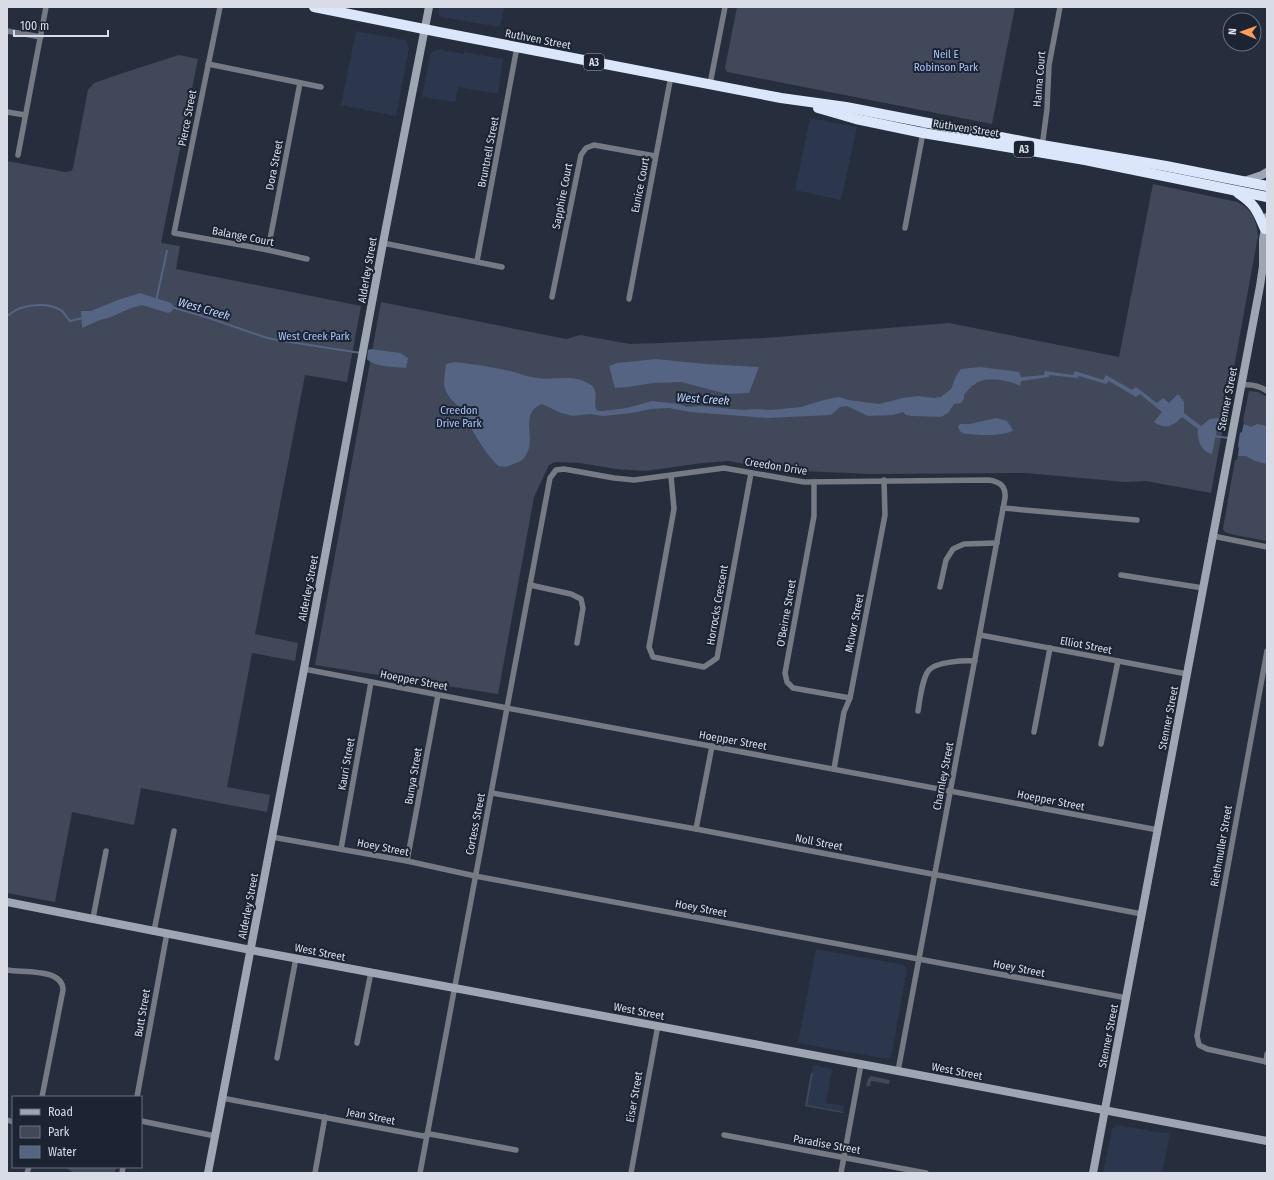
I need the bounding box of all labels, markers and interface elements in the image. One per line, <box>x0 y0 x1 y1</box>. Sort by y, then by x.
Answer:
scale bar <box>14 12 108 38</box>
north arrow <box>1222 12 1262 52</box>
text: 100 m <box>20 19 49 33</box>
street label: Ruthven Street <box>504 27 572 52</box>
text: N <box>1226 28 1239 35</box>
park label: Neil E Robinson Park <box>914 48 979 74</box>
street label: Hanna Court <box>1031 50 1048 107</box>
road number: A3 <box>584 54 604 70</box>
street label: Pierce Street <box>176 88 199 147</box>
street label: Bruntnell Street <box>475 115 502 189</box>
street label: Ruthven Street <box>932 117 1000 140</box>
street label: Dora Street <box>263 139 286 191</box>
road number: A3 <box>1014 141 1034 157</box>
street label: Eunice Court <box>629 156 652 214</box>
street label: Sapphire Court <box>550 162 575 230</box>
street label: Balange Court <box>211 224 275 249</box>
street label: Alderley Street <box>355 236 380 304</box>
water label: West Creek <box>176 295 232 323</box>
park label: West Creek Park <box>278 330 351 343</box>
street label: Stenner Street <box>1215 366 1240 432</box>
water label: West Creek <box>676 390 730 408</box>
park label: Creedon Drive Park <box>436 404 483 430</box>
street label: Creedon Drive <box>744 455 808 478</box>
street label: Alderley Street <box>296 554 321 622</box>
street label: Horrocks Crescent <box>704 564 731 646</box>
street label: O'Beirne Street <box>774 578 799 648</box>
street label: McIvor Street <box>842 592 867 654</box>
street label: Elliot Street <box>1059 634 1113 657</box>
street label: Hoepper Street <box>379 668 449 693</box>
street label: Stenner Street <box>1156 685 1181 751</box>
street label: Hoepper Street <box>698 728 768 753</box>
street label: Kauri Street <box>335 736 358 791</box>
street label: Charnley Street <box>931 741 957 811</box>
street label: Bunya Street <box>402 746 425 805</box>
street label: Hoepper Street <box>1016 788 1086 813</box>
street label: Cortess Street <box>463 792 488 856</box>
street label: Riethmuller Street <box>1208 804 1235 888</box>
street label: Noll Street <box>794 832 844 854</box>
street label: Hoey Street <box>356 836 410 859</box>
street label: Alderley Street <box>236 872 261 940</box>
street label: Hoey Street <box>674 897 728 920</box>
street label: West Street <box>293 941 347 964</box>
street label: Hoey Street <box>992 957 1046 980</box>
street label: Butt Street <box>132 988 153 1038</box>
street label: West Street <box>612 1000 666 1023</box>
street label: Stenner Street <box>1096 1003 1121 1069</box>
street label: West Street <box>930 1060 984 1083</box>
street label: Eiser Street <box>624 1070 645 1124</box>
legend <box>12 1096 142 1168</box>
text: Road <box>48 1105 73 1119</box>
street label: Jean Street <box>346 1105 397 1128</box>
text: Park <box>48 1125 70 1139</box>
street label: Paradise Street <box>792 1132 862 1157</box>
text: Water <box>48 1145 77 1159</box>

